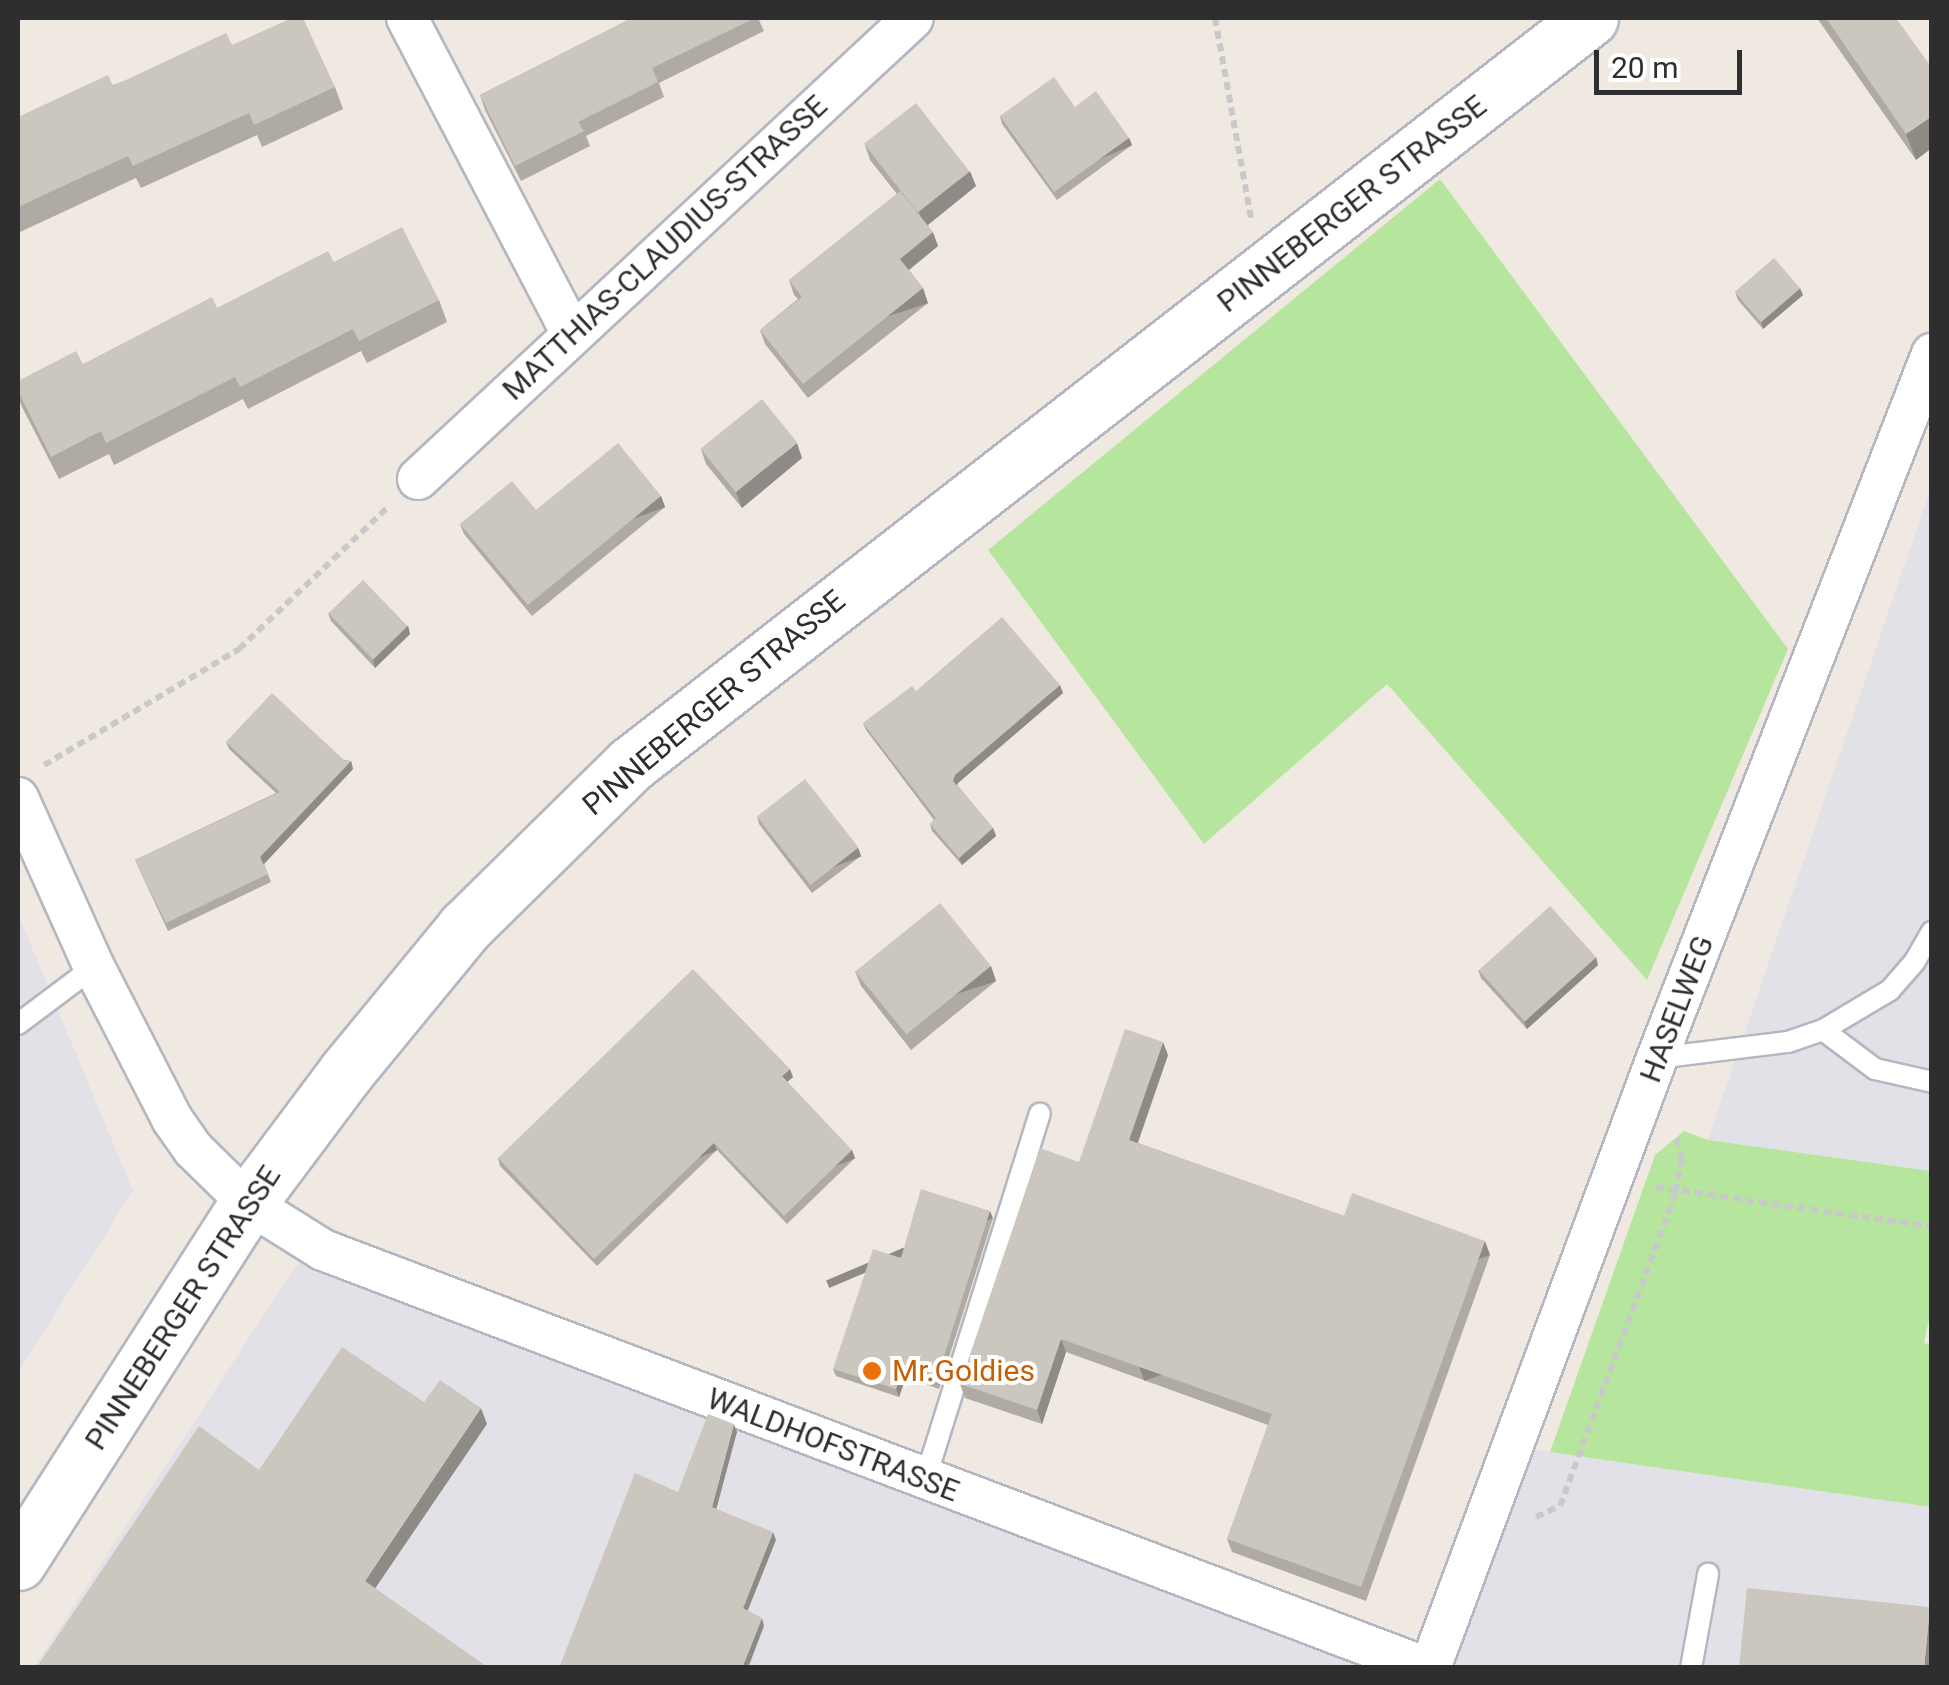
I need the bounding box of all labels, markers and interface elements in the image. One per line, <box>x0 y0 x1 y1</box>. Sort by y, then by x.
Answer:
scale bar <box>1599 30 1746 92</box>
text: 20 m <box>1611 50 1678 85</box>
street label: MATTHIAS-CLAUDIUS-STRASSE <box>495 88 835 408</box>
street label: PINNEBERGER STRASSE <box>1210 88 1494 320</box>
street label: PINNEBERGER STRASSE <box>576 583 852 823</box>
street label: HASELWEG <box>1633 931 1721 1087</box>
street label: PINNEBERGER STRASSE <box>78 1159 288 1457</box>
place label: Mr.Goldies <box>892 1353 1035 1389</box>
marker: Mr.Goldies <box>861 1360 883 1382</box>
street label: WALDHOFSTRASSE <box>702 1380 964 1510</box>

